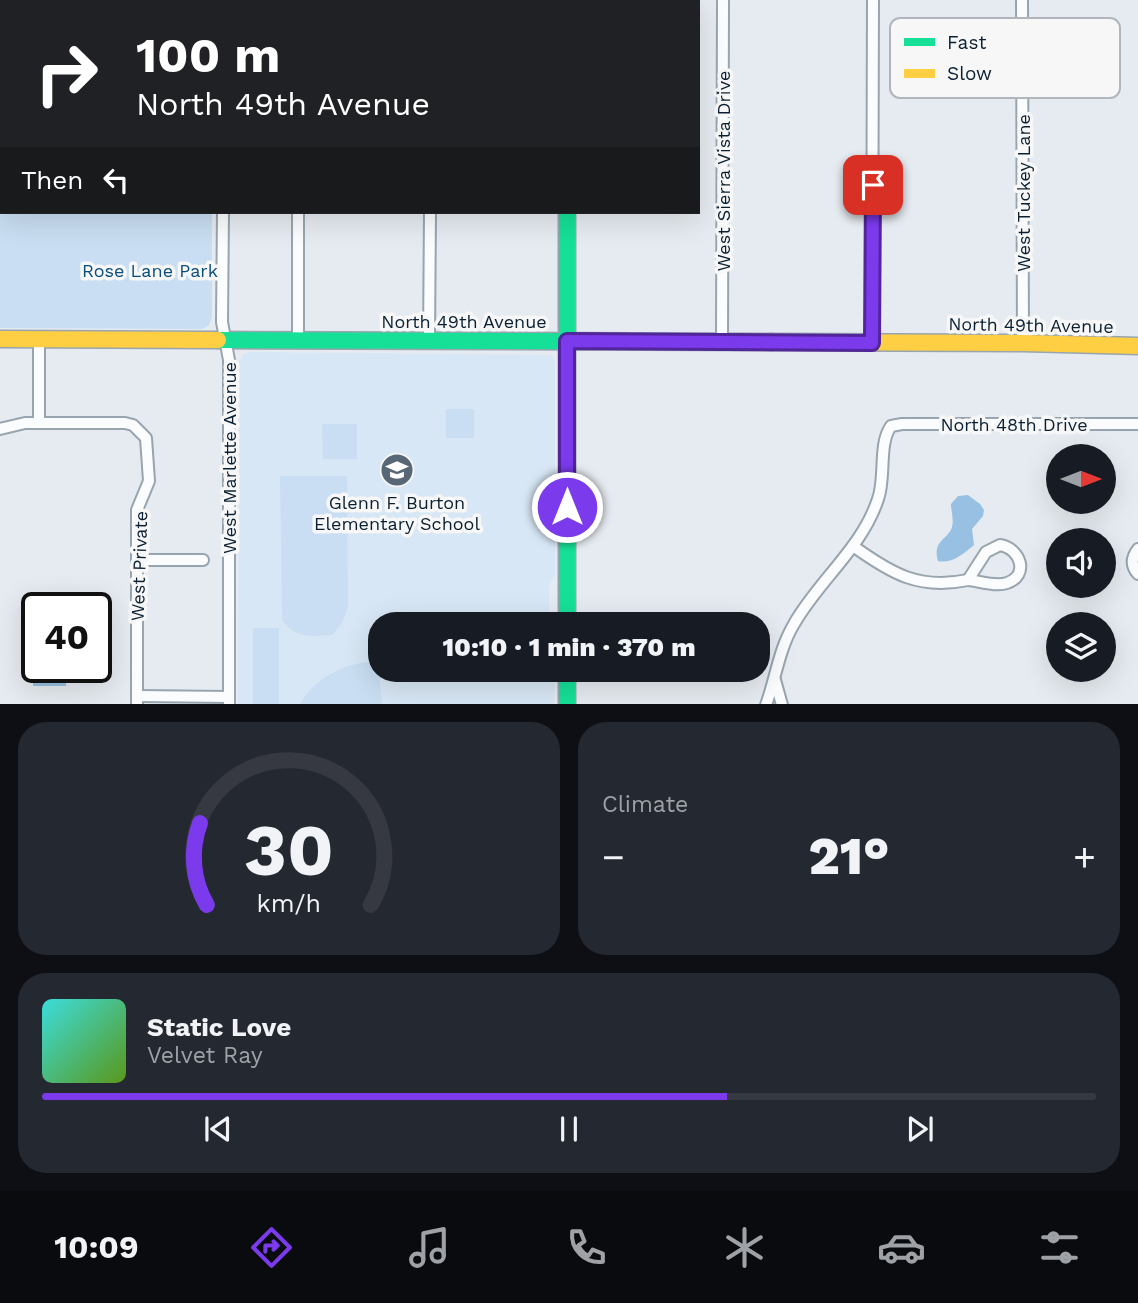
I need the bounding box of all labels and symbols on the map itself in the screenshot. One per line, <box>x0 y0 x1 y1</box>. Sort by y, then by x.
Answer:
legend <box>890 18 1120 98</box>
text: Fast <box>947 31 986 54</box>
text: Slow <box>947 62 992 85</box>
street label: West Sierra Vista Drive <box>713 71 734 271</box>
street label: West Tuckey Lane <box>1013 114 1034 272</box>
pin <box>843 155 903 215</box>
park label: Rose Lane Park <box>82 260 218 281</box>
street label: North 49th Avenue <box>381 311 547 332</box>
street label: North 49th Avenue <box>948 313 1114 337</box>
street label: West Marlette Avenue <box>219 362 240 554</box>
street label: North 48th Drive <box>940 414 1088 435</box>
north arrow <box>1046 444 1116 514</box>
school or university icon: Glenn F. Burton Elementary School <box>378 451 416 489</box>
position arrow <box>530 470 604 544</box>
place label: Glenn F. Burton Elementary School <box>314 492 480 534</box>
street label: West Private <box>127 511 151 621</box>
speed limit sign: 40 <box>21 592 112 683</box>

